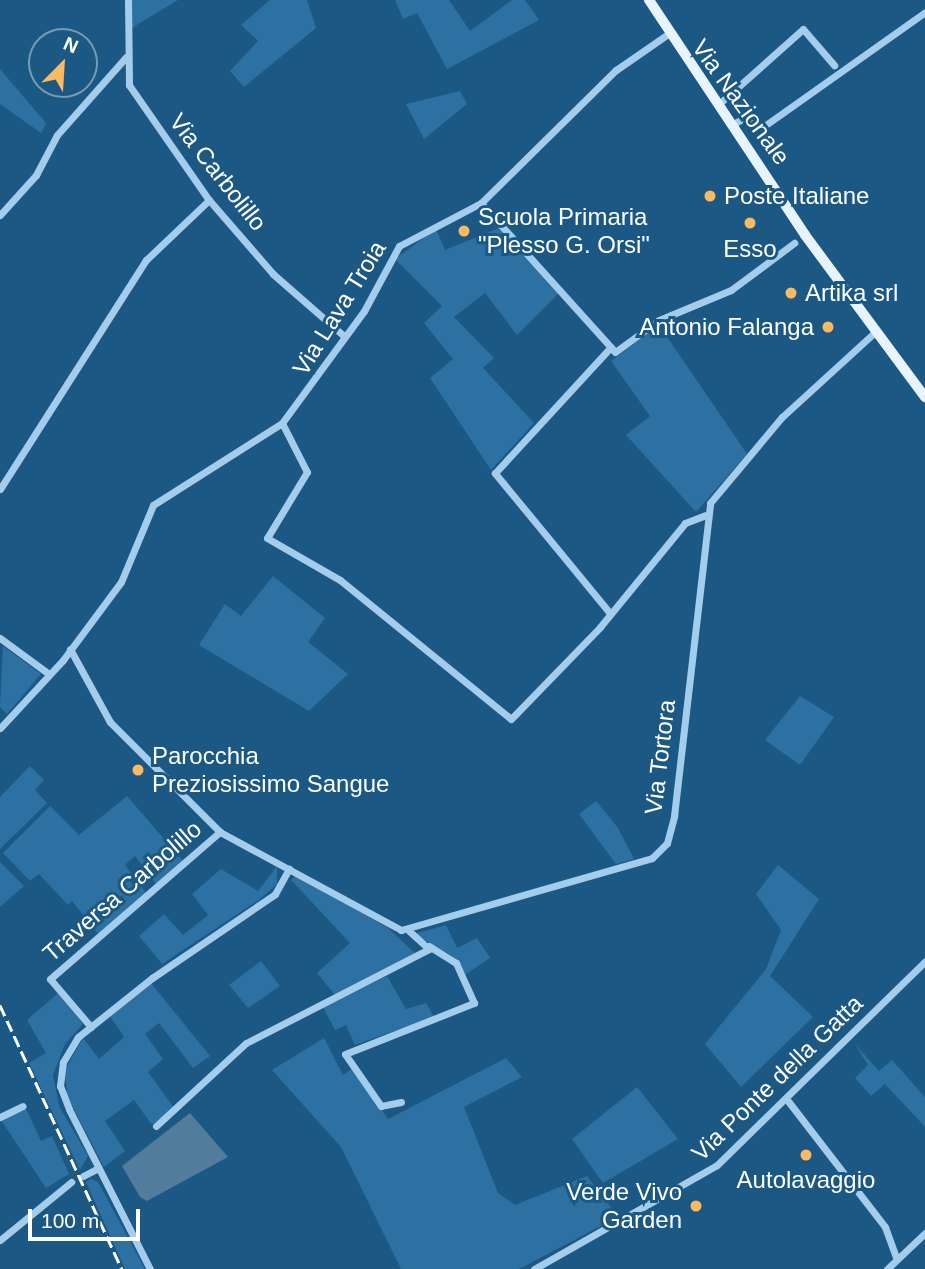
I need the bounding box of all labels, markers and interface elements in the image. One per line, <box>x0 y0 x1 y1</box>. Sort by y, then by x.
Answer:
north arrow <box>28 28 98 98</box>
text: N <box>60 33 81 58</box>
street label: Via Nazionale <box>686 34 796 170</box>
street label: Via Carbolillo <box>163 108 273 236</box>
place label: Poste Italiane <box>724 182 869 210</box>
marker: Poste Italiane <box>702 188 718 204</box>
place label: Scuola Primaria "Plesso G. Orsi" <box>478 203 650 259</box>
marker: Esso <box>742 215 758 231</box>
marker: Scuola Primaria "Plesso G. Orsi" <box>456 223 472 239</box>
street label: Via Lava Troia <box>286 235 392 381</box>
place label: Esso <box>723 235 777 263</box>
place label: Artika srl <box>805 279 898 307</box>
marker: Artika srl <box>783 285 799 301</box>
place label: Antonio Falanga <box>639 313 814 341</box>
marker: Antonio Falanga <box>820 319 836 335</box>
street label: Via Tortora <box>639 698 681 816</box>
place label: Parocchia Preziosissimo Sangue <box>152 742 389 798</box>
marker: Parocchia Preziosissimo Sangue <box>130 762 146 778</box>
street label: Traversa Carbolillo <box>37 814 207 968</box>
street label: Via Ponte della Gatta <box>686 989 868 1167</box>
marker: Autolavaggio <box>798 1147 814 1163</box>
place label: Autolavaggio <box>737 1166 875 1194</box>
place label: Verde Vivo Garden <box>566 1178 682 1234</box>
scale bar <box>32 1196 144 1240</box>
marker: Verde Vivo Garden <box>688 1198 704 1214</box>
text: 100 m <box>41 1209 99 1232</box>

